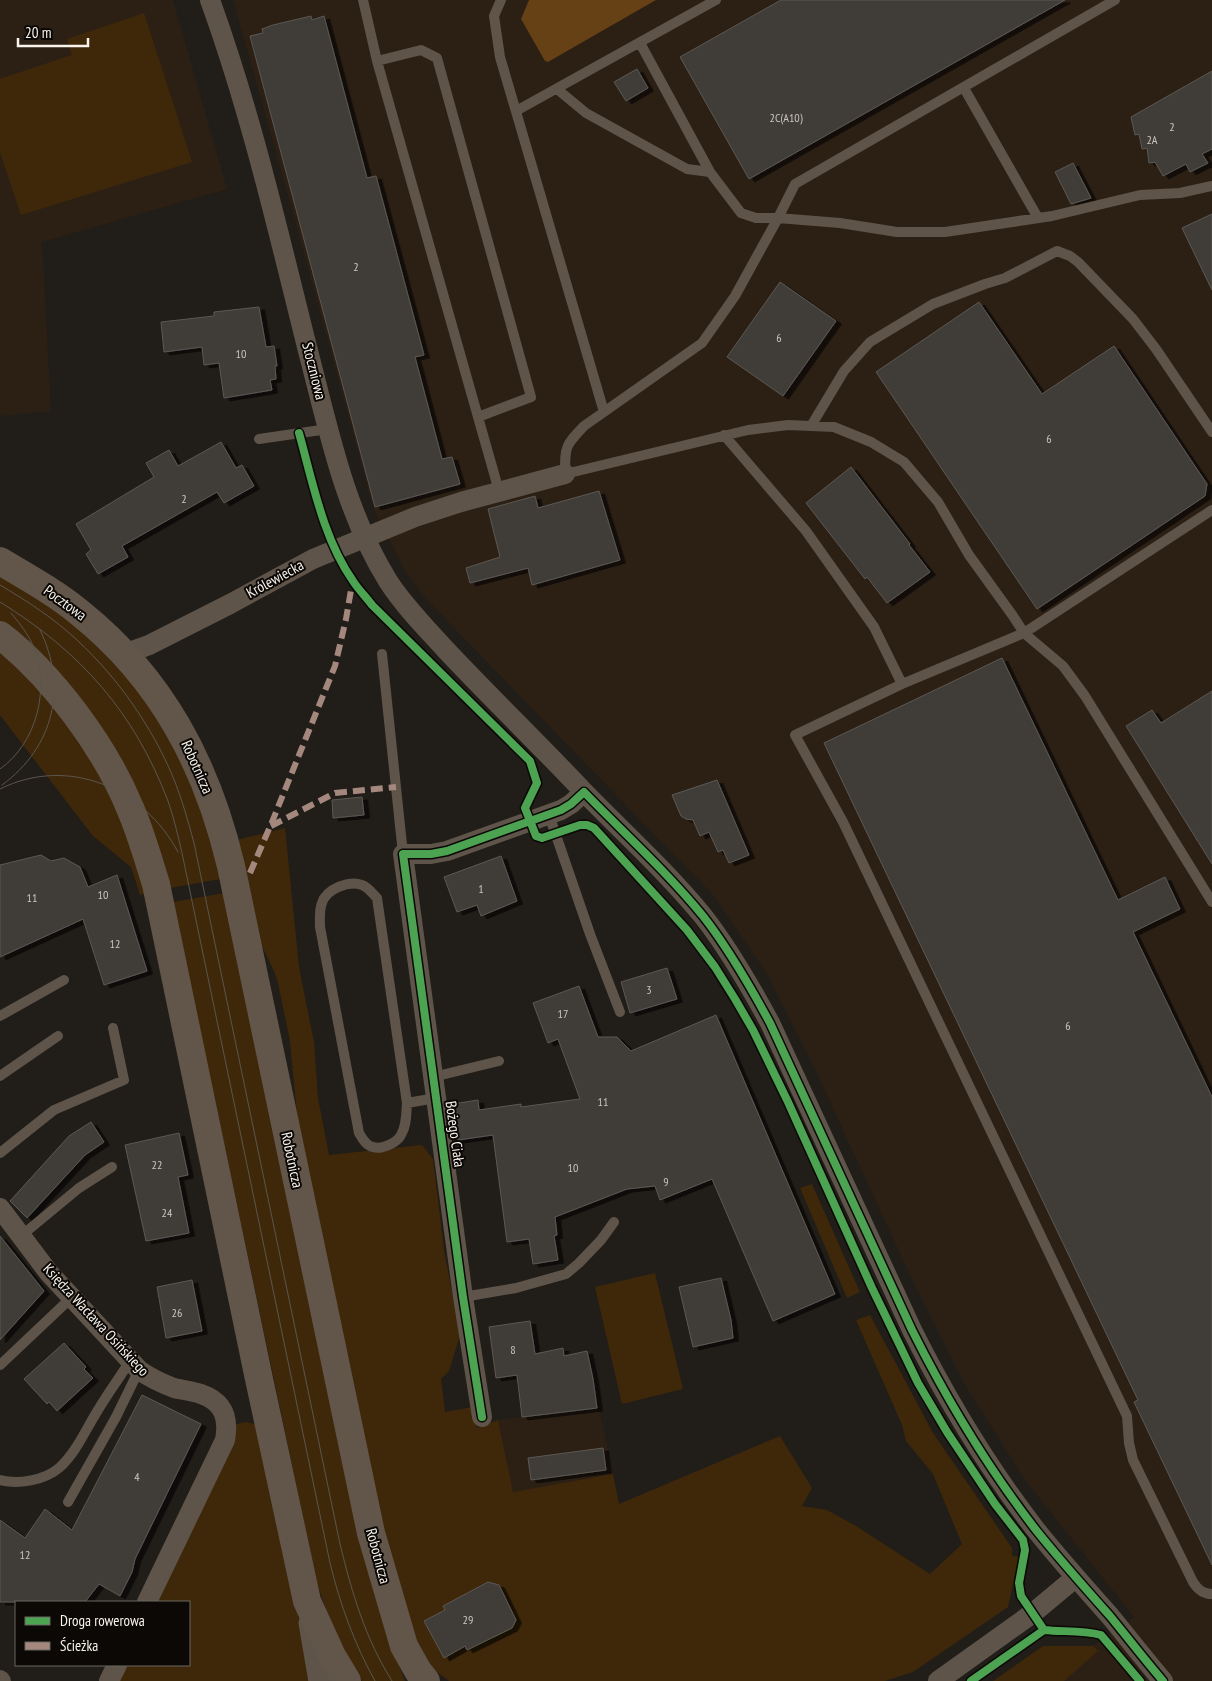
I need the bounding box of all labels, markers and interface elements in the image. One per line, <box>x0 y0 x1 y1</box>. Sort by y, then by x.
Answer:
scale bar <box>18 15 88 47</box>
text: 20 m <box>25 23 51 42</box>
house number: 2C(A10) <box>770 110 803 125</box>
house number: 2 <box>1169 119 1175 134</box>
house number: 2A <box>1146 132 1158 147</box>
house number: 2 <box>353 259 359 274</box>
house number: 6 <box>776 330 782 345</box>
street label: Stoczniowa <box>298 340 331 402</box>
house number: 10 <box>236 346 246 361</box>
house number: 6 <box>1046 431 1052 446</box>
house number: 2 <box>181 491 187 506</box>
street label: Królewiecka <box>243 555 307 602</box>
street label: Pocztowa <box>40 581 91 625</box>
street label: Robotnicza <box>177 737 218 797</box>
house number: 1 <box>478 881 484 896</box>
house number: 10 <box>98 887 108 902</box>
house number: 11 <box>27 890 37 905</box>
house number: 12 <box>110 936 120 951</box>
house number: 3 <box>646 982 652 997</box>
house number: 17 <box>558 1006 568 1021</box>
house number: 6 <box>1065 1018 1071 1033</box>
house number: 11 <box>598 1094 608 1109</box>
street label: Bożego Ciała <box>441 1100 470 1168</box>
street label: Robotnicza <box>277 1130 308 1190</box>
house number: 22 <box>152 1157 162 1172</box>
house number: 10 <box>568 1160 578 1175</box>
house number: 9 <box>663 1174 669 1189</box>
house number: 24 <box>162 1205 173 1220</box>
street label: Księdza Wacława Osińskiego <box>39 1259 153 1380</box>
house number: 26 <box>172 1305 182 1320</box>
house number: 8 <box>510 1342 516 1357</box>
house number: 4 <box>134 1469 140 1484</box>
street label: Robotnicza <box>362 1526 395 1586</box>
house number: 12 <box>20 1547 30 1562</box>
legend <box>15 1601 190 1666</box>
text: Droga rowerowa <box>60 1611 145 1630</box>
house number: 29 <box>463 1612 473 1627</box>
text: Ścieżka <box>60 1636 98 1655</box>

